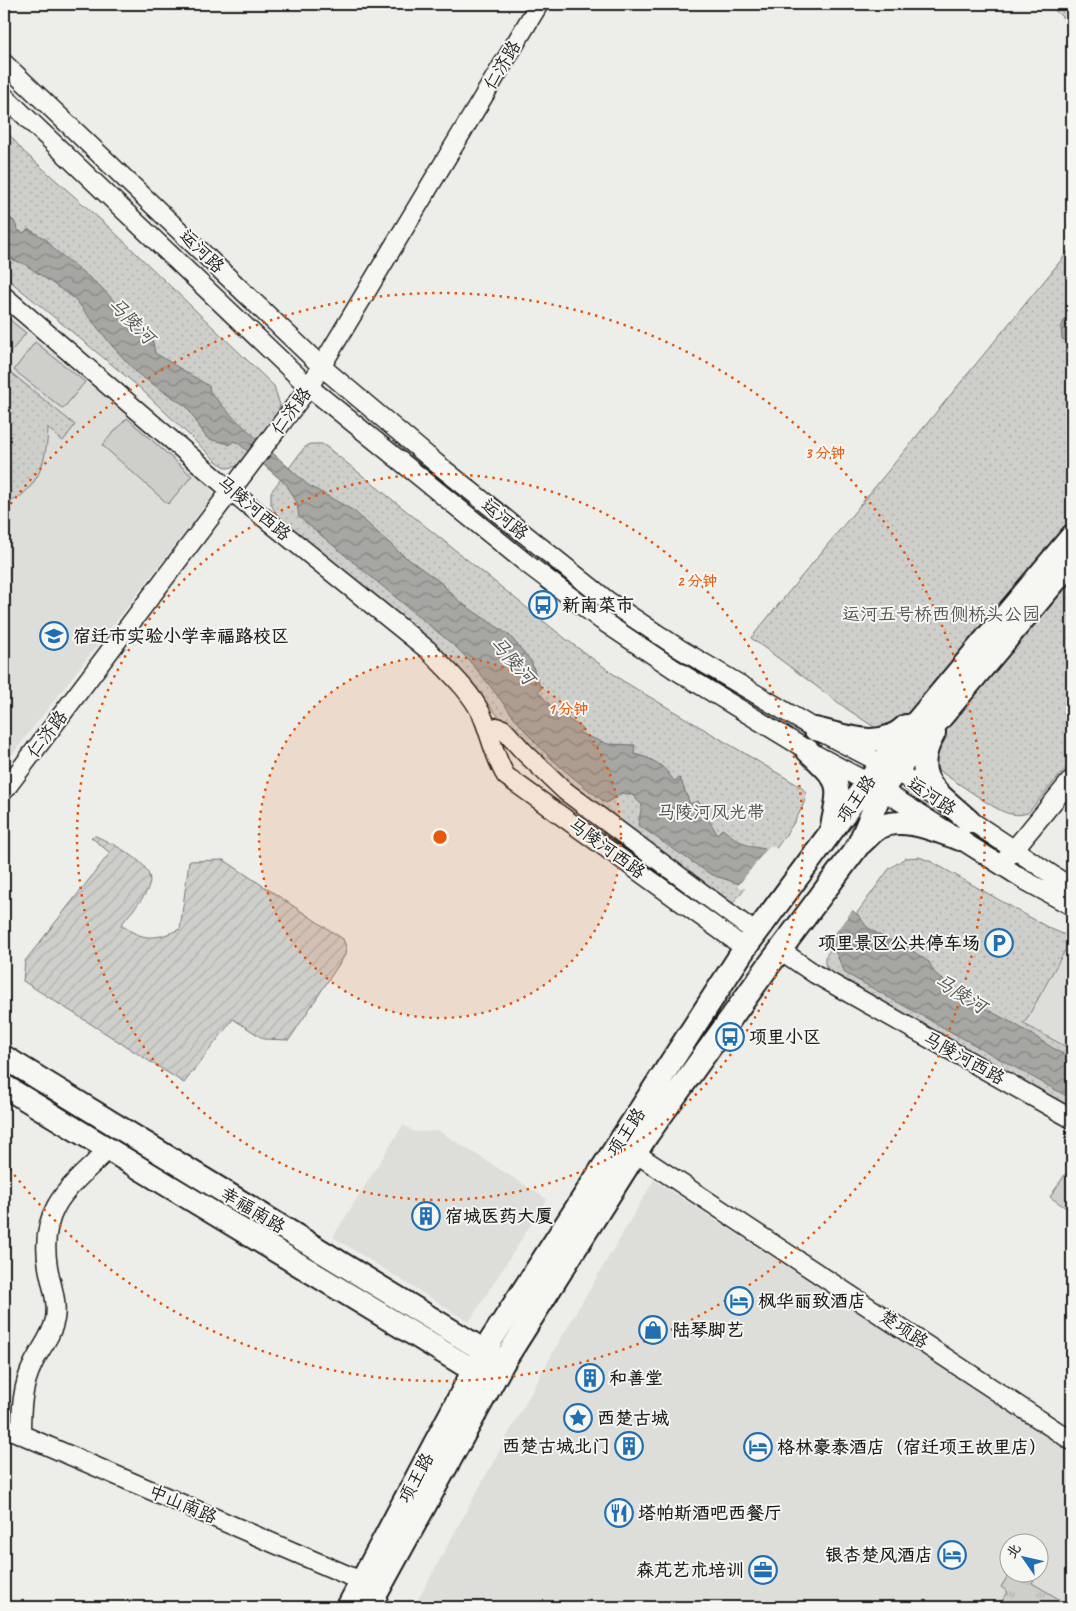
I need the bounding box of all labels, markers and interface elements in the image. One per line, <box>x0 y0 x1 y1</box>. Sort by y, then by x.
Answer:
street label: 仁济路 <box>479 36 525 94</box>
street label: 运河路 <box>175 224 229 278</box>
water label: 马陵河 <box>103 292 162 351</box>
street label: 仁济路 <box>266 383 316 439</box>
text: 3 分钟 <box>805 444 845 463</box>
street label: 马陵河西路 <box>212 471 296 545</box>
street label: 运河路 <box>477 493 533 545</box>
text: 2 分钟 <box>677 572 717 591</box>
bus stop icon: 新南菜市 <box>528 590 558 620</box>
place label: 新南菜市 <box>562 594 634 616</box>
park label: 运河五号桥西侧桥头公园 <box>842 603 1040 625</box>
school or university icon: 宿迁市实验小学幸福路校区 <box>39 621 69 651</box>
place label: 宿迁市实验小学幸福路校区 <box>73 625 289 647</box>
water label: 马陵河 <box>484 631 542 692</box>
text: 1 分钟 <box>548 700 588 719</box>
street label: 仁济路 <box>22 706 72 762</box>
street label: 项王路 <box>832 771 880 827</box>
street label: 运河路 <box>903 772 961 820</box>
park label: 马陵河风光带 <box>657 801 765 823</box>
street label: 马陵河西路 <box>564 813 650 883</box>
centre of rings <box>431 828 449 846</box>
parking icon: 项里景区公共停车场 <box>984 928 1014 958</box>
place label: 项里景区公共停车场 <box>818 932 980 954</box>
water label: 马陵河 <box>930 969 994 1021</box>
bus stop icon: 项里小区 <box>715 1022 745 1052</box>
place label: 项里小区 <box>749 1026 821 1048</box>
street label: 马陵河西路 <box>919 1027 1009 1089</box>
street label: 项王路 <box>602 1103 650 1161</box>
street label: 幸福南路 <box>216 1182 290 1238</box>
building icon: 宿城医药大厦 <box>411 1201 441 1231</box>
place label: 宿城医药大厦 <box>445 1205 553 1227</box>
hotel icon: 枫华丽致酒店 <box>724 1286 754 1316</box>
place label: 枫华丽致酒店 <box>758 1290 866 1312</box>
street label: 楚项路 <box>875 1305 933 1353</box>
shop icon: 陆琴脚艺 <box>638 1315 668 1345</box>
place label: 陆琴脚艺 <box>672 1319 744 1341</box>
building icon: 和善堂 <box>575 1363 605 1393</box>
place label: 和善堂 <box>609 1367 663 1389</box>
place icon: 西楚古城 <box>563 1403 593 1433</box>
place label: 西楚古城 <box>597 1407 669 1429</box>
building icon: 西楚古城北门 <box>614 1431 644 1461</box>
hotel icon: 格林豪泰酒店（宿迁项王故里店） <box>743 1432 773 1462</box>
place label: 西楚古城北门 <box>502 1435 610 1457</box>
place label: 格林豪泰酒店（宿迁项王故里店） <box>777 1436 1047 1458</box>
street label: 项王路 <box>394 1449 438 1507</box>
street label: 中山南路 <box>146 1480 220 1528</box>
restaurant icon: 塔帕斯酒吧西餐厅 <box>604 1498 634 1528</box>
place label: 塔帕斯酒吧西餐厅 <box>638 1502 782 1524</box>
north arrow <box>998 1534 1048 1584</box>
hotel icon: 银杏楚风酒店 <box>937 1540 967 1570</box>
text: 北 <box>1003 1540 1025 1562</box>
place label: 银杏楚风酒店 <box>825 1544 933 1566</box>
office icon: 森芃艺术培训 <box>748 1555 778 1585</box>
place label: 森芃艺术培训 <box>636 1559 744 1581</box>

